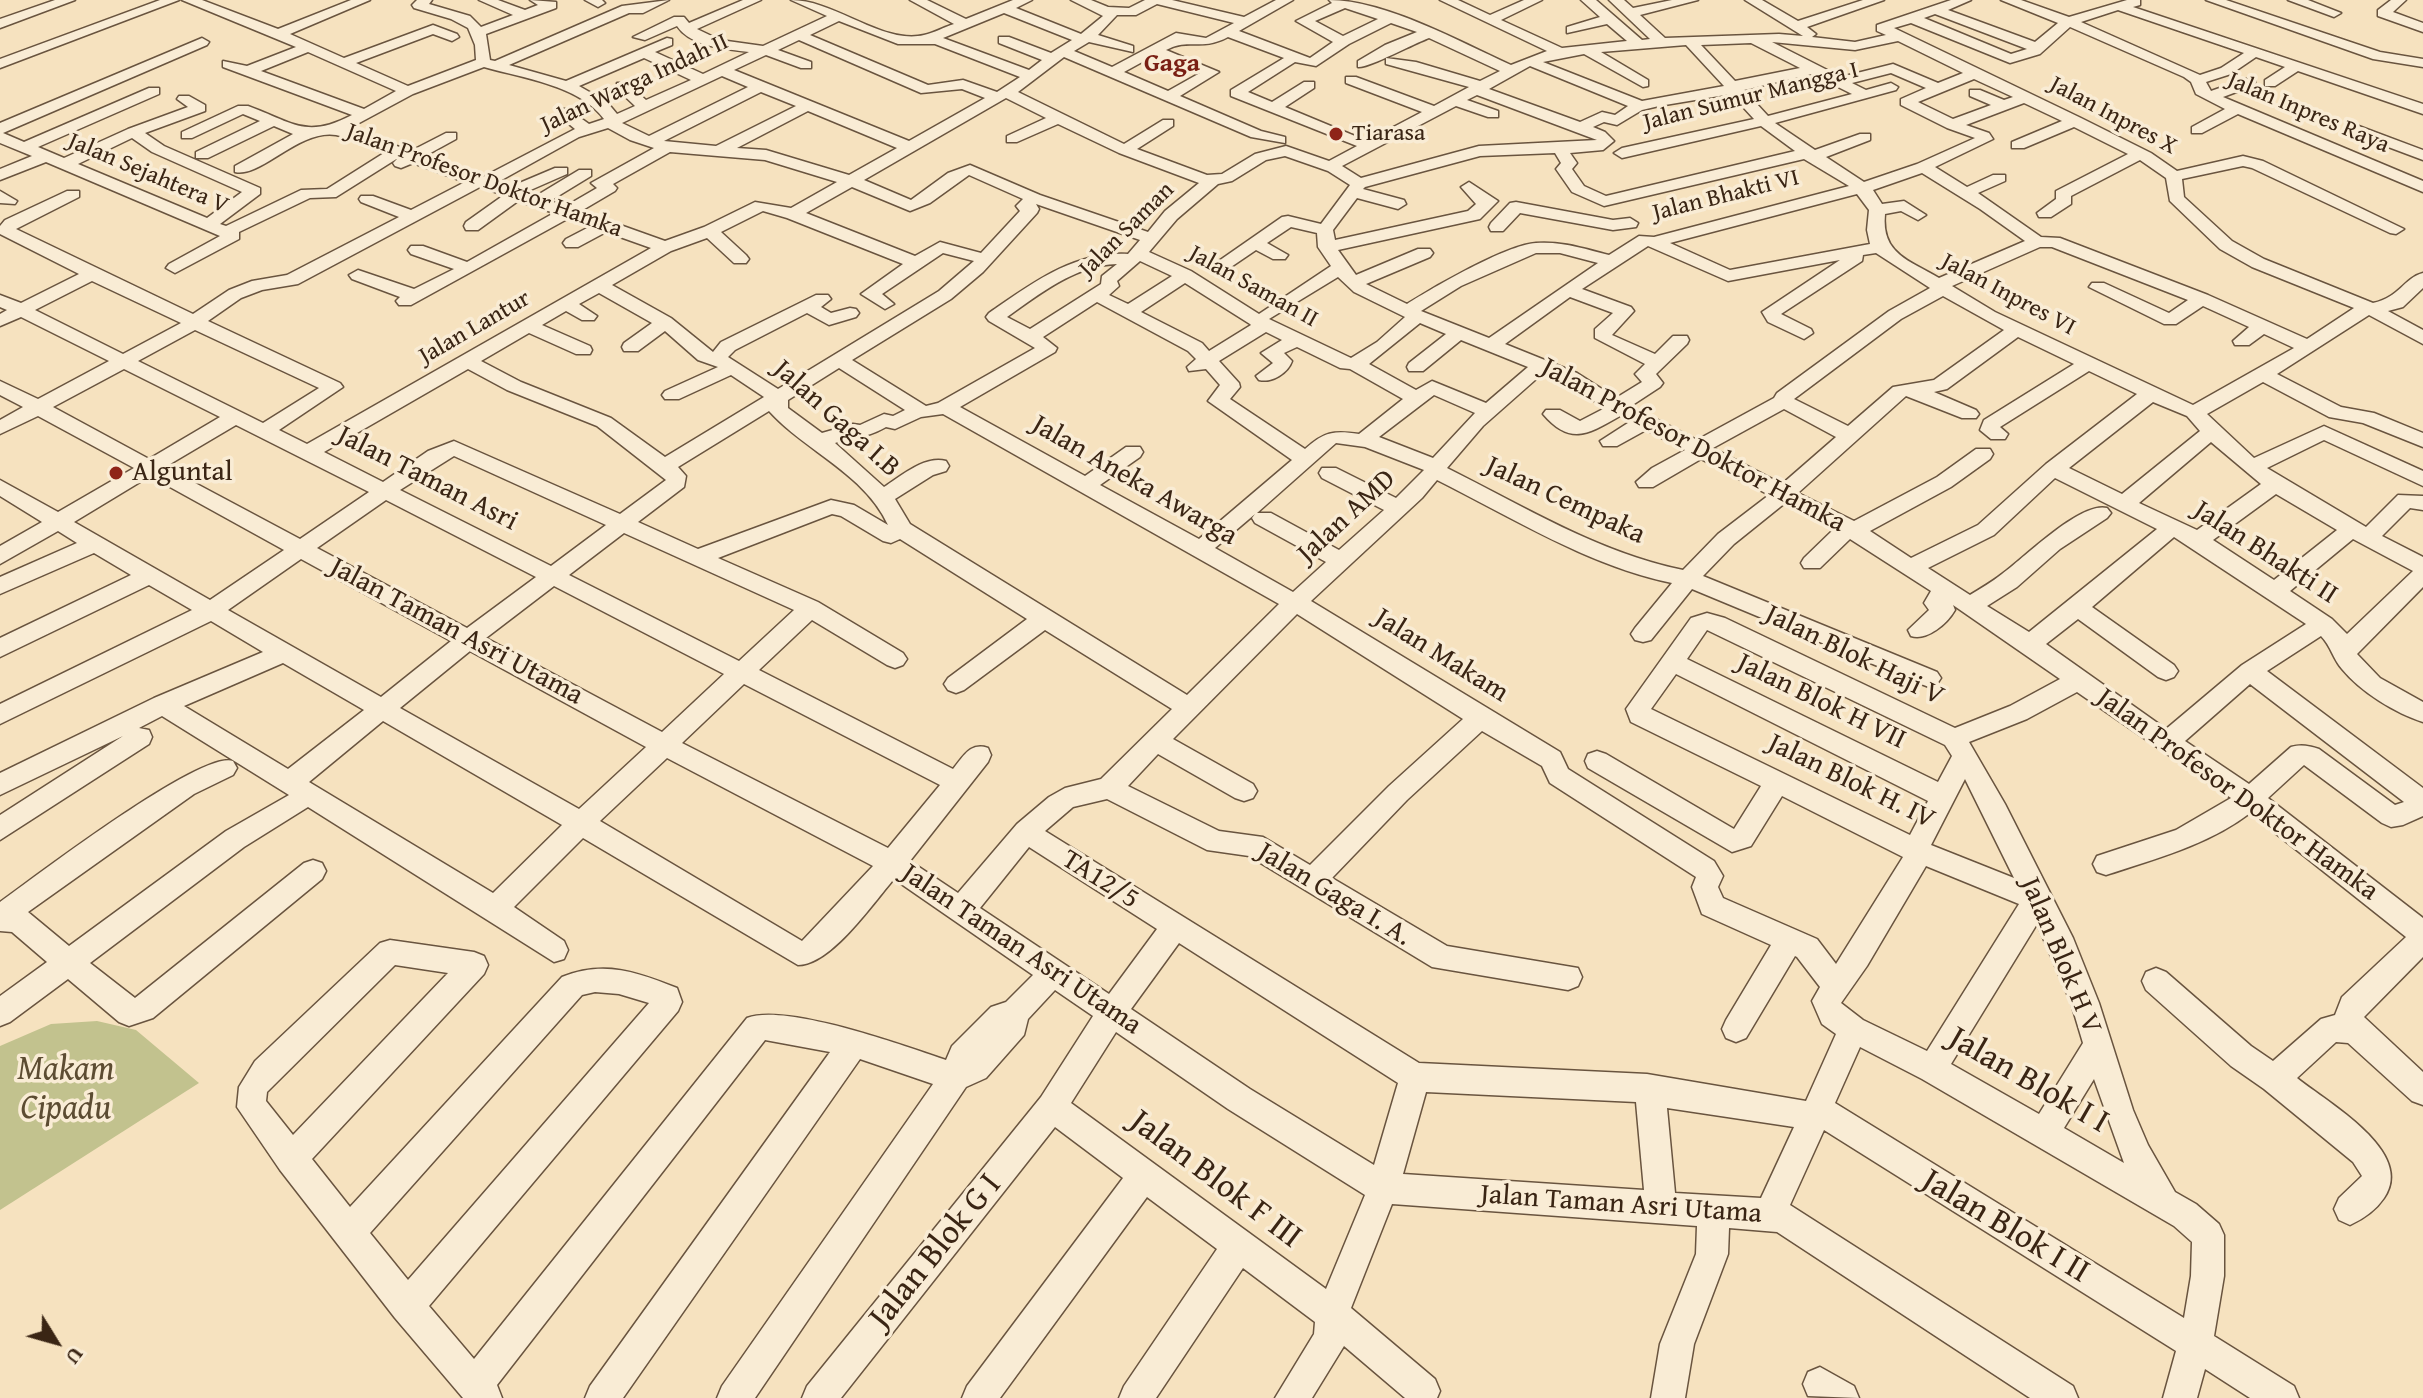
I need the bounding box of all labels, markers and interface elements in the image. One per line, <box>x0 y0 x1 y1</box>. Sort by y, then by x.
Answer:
street label: Jalan Warga Indah II <box>537 28 733 140</box>
district label: Gaga <box>1144 48 1200 80</box>
street label: Jalan Sumur Mangga I <box>1640 56 1862 138</box>
street label: Jalan Inpres Raya <box>2223 66 2393 160</box>
street label: Jalan Inpres X <box>2044 70 2182 162</box>
street label: Jalan Profesor Doktor Hamka <box>342 118 626 244</box>
place label: Tiarasa <box>1352 120 1425 148</box>
marker: Tiarasa <box>1327 125 1345 143</box>
street label: Jalan Sejahtera V <box>63 127 233 221</box>
street label: Jalan Bhakti VI <box>1650 164 1802 228</box>
street label: Jalan Saman <box>1073 176 1181 284</box>
street label: Jalan Saman II <box>1183 240 1323 334</box>
street label: Jalan Inpres VI <box>1936 247 2080 343</box>
street label: Jalan Lantur <box>414 285 536 371</box>
street label: Jalan Profesor Doktor Hamka <box>1535 351 1851 541</box>
street label: Jalan Gaga I.B <box>766 353 906 485</box>
street label: Jalan Aneka Awarga <box>1025 409 1243 553</box>
street label: Jalan Taman Asri <box>331 419 523 539</box>
street label: Jalan Cempaka <box>1480 449 1650 553</box>
place label: Alguntal <box>132 456 233 490</box>
street label: Jalan AMD <box>1291 463 1403 571</box>
marker: Alguntal <box>107 464 125 482</box>
street label: Jalan Bhakti II <box>2187 494 2343 612</box>
street label: Jalan Taman Asri Utama <box>324 551 588 713</box>
street label: Jalan Blok Haji V <box>1759 598 1949 714</box>
street label: Jalan Makam <box>1368 602 1514 710</box>
street label: Jalan Blok H VII <box>1731 647 1911 757</box>
street label: Jalan Profesor Doktor Hamka <box>2089 681 2385 909</box>
street label: Jalan Blok H. IV <box>1762 727 1940 837</box>
street label: Jalan Gaga I. A. <box>1251 836 1417 954</box>
street label: TA12/5 <box>1055 843 1145 917</box>
street label: Jalan Taman Asri Utama <box>895 857 1147 1043</box>
street label: Jalan Blok H V <box>2012 873 2108 1039</box>
street label: Jalan Blok I I <box>1941 1019 2115 1143</box>
park label: Makam Cipadu <box>17 1050 115 1130</box>
street label: Jalan Blok F III <box>1121 1102 1309 1258</box>
street label: Jalan Blok I II <box>1914 1161 2096 1293</box>
street label: Jalan Blok G I <box>861 1166 1011 1338</box>
street label: Jalan Taman Asri Utama <box>1479 1178 1763 1232</box>
north arrow <box>16 1302 96 1382</box>
text: U <box>58 1341 92 1372</box>

